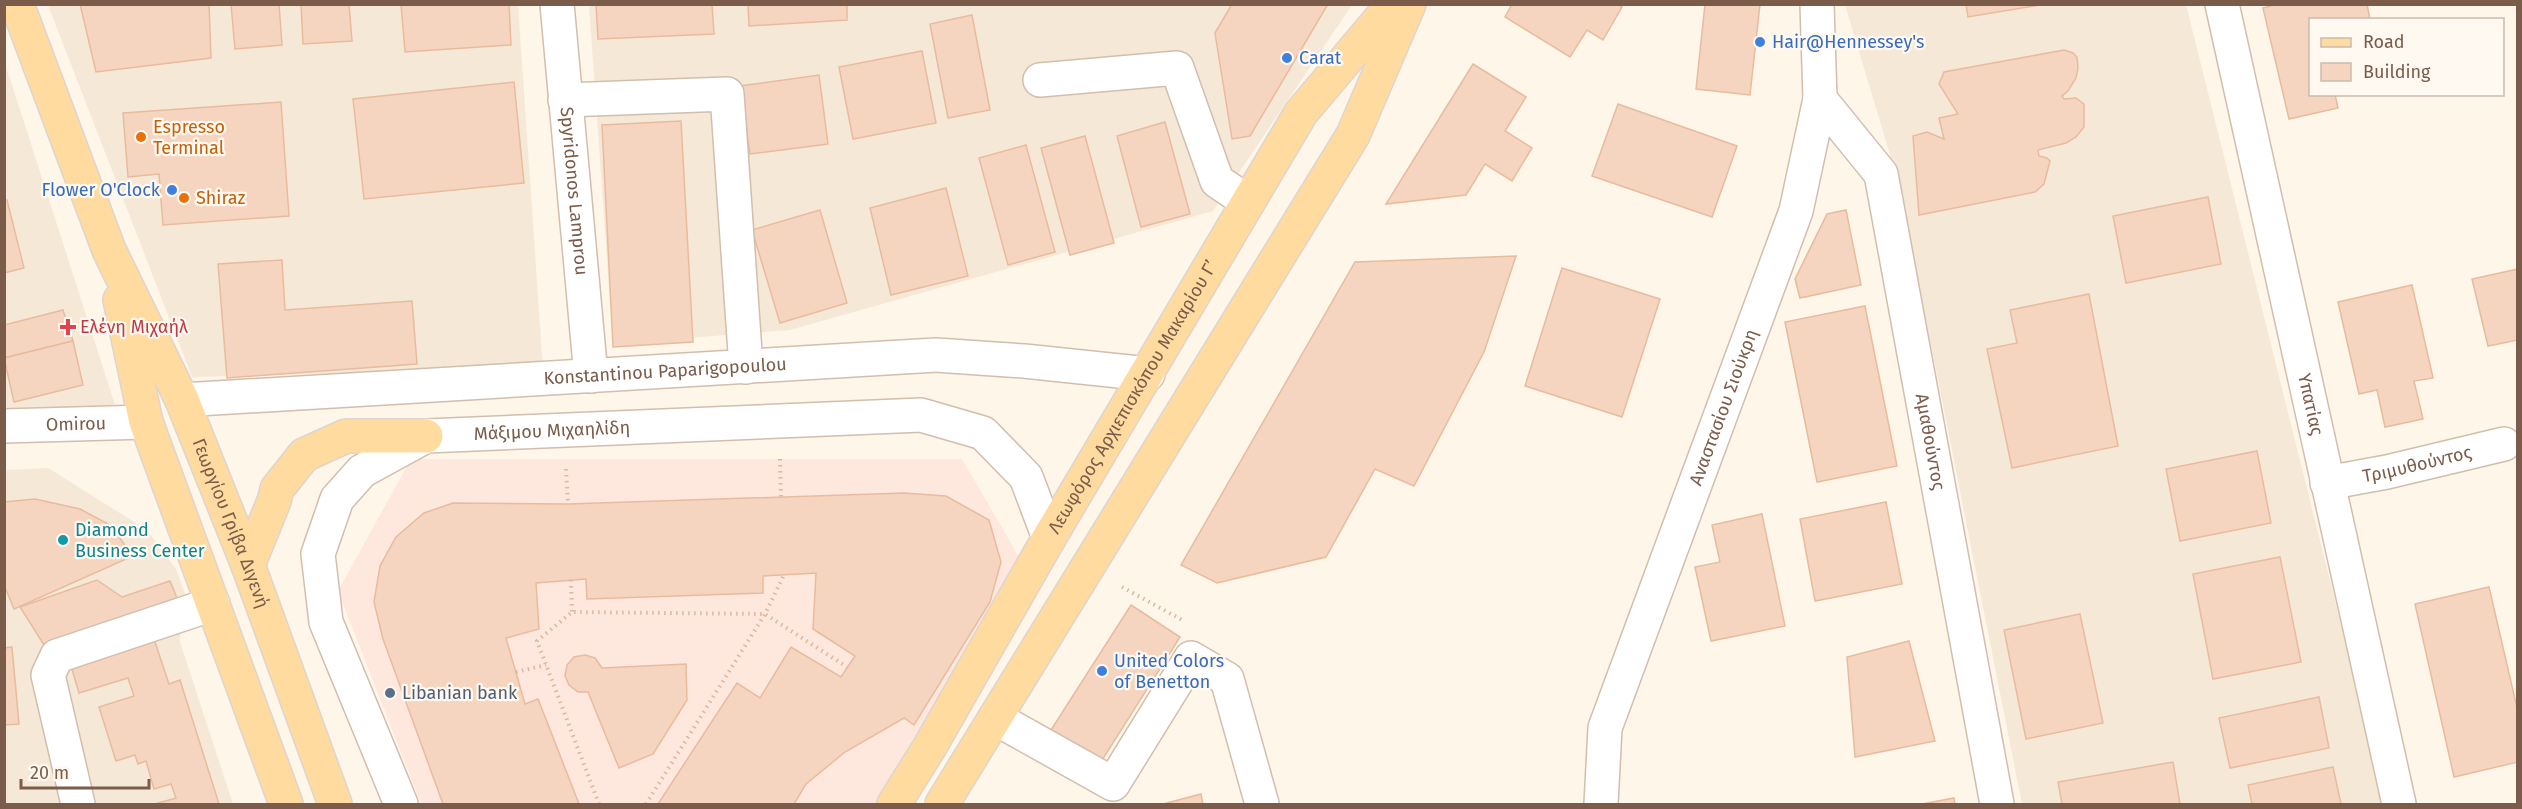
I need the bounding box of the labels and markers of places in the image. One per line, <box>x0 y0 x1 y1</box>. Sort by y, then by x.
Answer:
place label: Hair@Hennessey's <box>1772 31 1925 53</box>
marker: Hair@Hennessey's <box>1753 35 1767 49</box>
place label: Carat <box>1299 47 1342 69</box>
marker: Carat <box>1280 51 1294 65</box>
place label: Espresso Terminal <box>153 116 225 159</box>
marker: Espresso Terminal <box>134 130 148 144</box>
place label: Flower O'Clock <box>41 179 161 201</box>
marker: Flower O'Clock <box>165 183 179 197</box>
place label: Shiraz <box>196 187 246 209</box>
marker: Shiraz <box>177 191 191 205</box>
place label: Ελένη Μιχαήλ <box>80 316 189 338</box>
marker: Ελένη Μιχαήλ <box>61 320 75 334</box>
place label: Diamond Business Center <box>75 519 205 562</box>
marker: Diamond Business Center <box>56 533 70 547</box>
place label: United Colors of Benetton <box>1114 650 1224 693</box>
marker: United Colors of Benetton <box>1095 664 1109 678</box>
place label: Libanian bank <box>402 682 518 704</box>
marker: Libanian bank <box>383 686 397 700</box>

